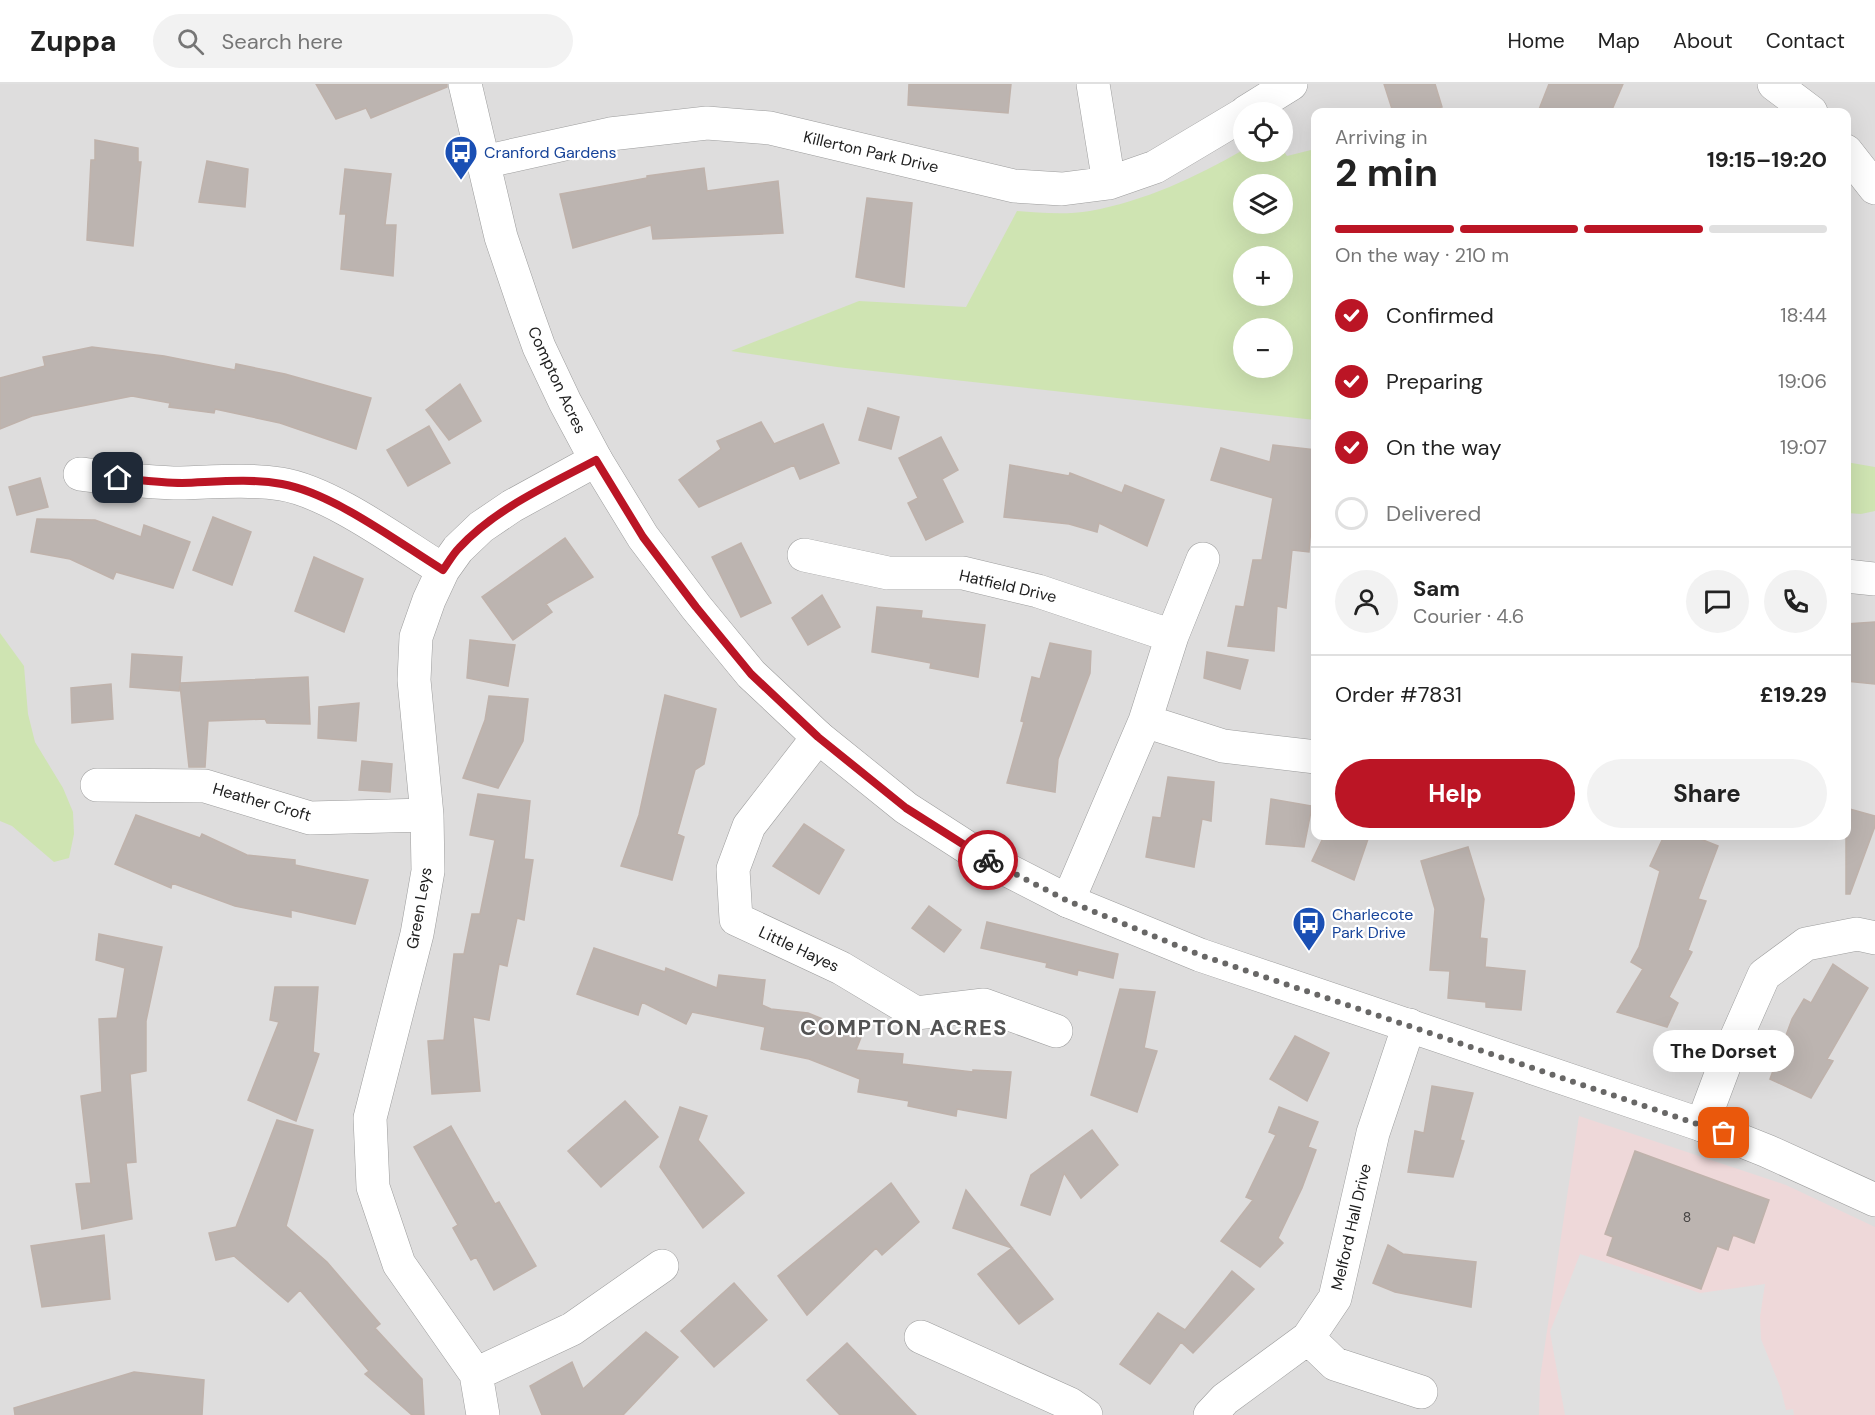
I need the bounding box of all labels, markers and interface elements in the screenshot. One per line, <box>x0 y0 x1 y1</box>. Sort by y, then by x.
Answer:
search box <box>153 14 573 68</box>
text: Zuppa <box>30 23 117 60</box>
icon: search <box>174 25 207 58</box>
text: Search here <box>222 27 343 56</box>
text: Home <box>1507 27 1565 55</box>
text: Map <box>1598 27 1640 55</box>
text: About <box>1673 27 1733 55</box>
text: Contact <box>1766 27 1845 55</box>
map controls <box>1233 102 1293 378</box>
button: locate <box>1233 102 1293 162</box>
text: Arriving in <box>1335 124 1427 150</box>
street label: Killerton Park Drive <box>801 126 941 178</box>
bus stop icon: Cranford Gardens <box>443 134 479 181</box>
place label: Cranford Gardens <box>484 142 617 163</box>
text: 19:15–19:20 <box>1707 145 1827 174</box>
text: 2 min <box>1335 147 1438 198</box>
button: layers <box>1233 174 1293 234</box>
text: On the way · 210 m <box>1335 242 1509 268</box>
button: + <box>1233 246 1293 306</box>
icon: check <box>1335 299 1368 332</box>
text: Confirmed <box>1386 301 1494 330</box>
text: 18:44 <box>1780 302 1827 328</box>
button: − <box>1233 318 1293 378</box>
street label: Compton Acres <box>523 323 591 437</box>
icon: check <box>1335 365 1368 398</box>
text: Preparing <box>1386 367 1483 396</box>
text: 19:06 <box>1778 368 1827 394</box>
icon: check <box>1335 431 1368 464</box>
text: On the way <box>1386 433 1501 462</box>
text: 19:07 <box>1780 434 1827 460</box>
pin <box>92 452 143 503</box>
icon: home <box>101 461 134 494</box>
text: Delivered <box>1386 499 1481 528</box>
street label: Hatfield Drive <box>957 565 1059 607</box>
button: person <box>1335 570 1398 633</box>
button: chat <box>1686 570 1749 633</box>
button: phone <box>1764 570 1827 633</box>
text: Sam <box>1413 574 1460 603</box>
text: Courier · 4.6 <box>1413 603 1524 629</box>
text: Order #7831 <box>1335 680 1462 709</box>
text: £19.29 <box>1760 680 1827 709</box>
button: Help <box>1335 759 1575 828</box>
button: Share <box>1587 759 1827 828</box>
street label: Heather Croft <box>210 778 314 826</box>
courier <box>958 830 1018 890</box>
icon: bike <box>972 844 1005 877</box>
street label: Green Leys <box>401 865 437 951</box>
place label: Charlecote Park Drive <box>1332 904 1413 943</box>
bus stop icon: Charlecote Park Drive <box>1291 905 1327 952</box>
street label: Little Hayes <box>755 921 843 977</box>
district label: COMPTON ACRES <box>800 1013 1008 1042</box>
callout: The Dorset <box>1654 1031 1794 1073</box>
text: The Dorset <box>1670 1038 1777 1064</box>
pin <box>1698 1107 1749 1158</box>
icon: bag <box>1707 1116 1740 1149</box>
street label: Melford Hall Drive <box>1326 1162 1376 1292</box>
house number: 8 <box>1683 1208 1691 1226</box>

